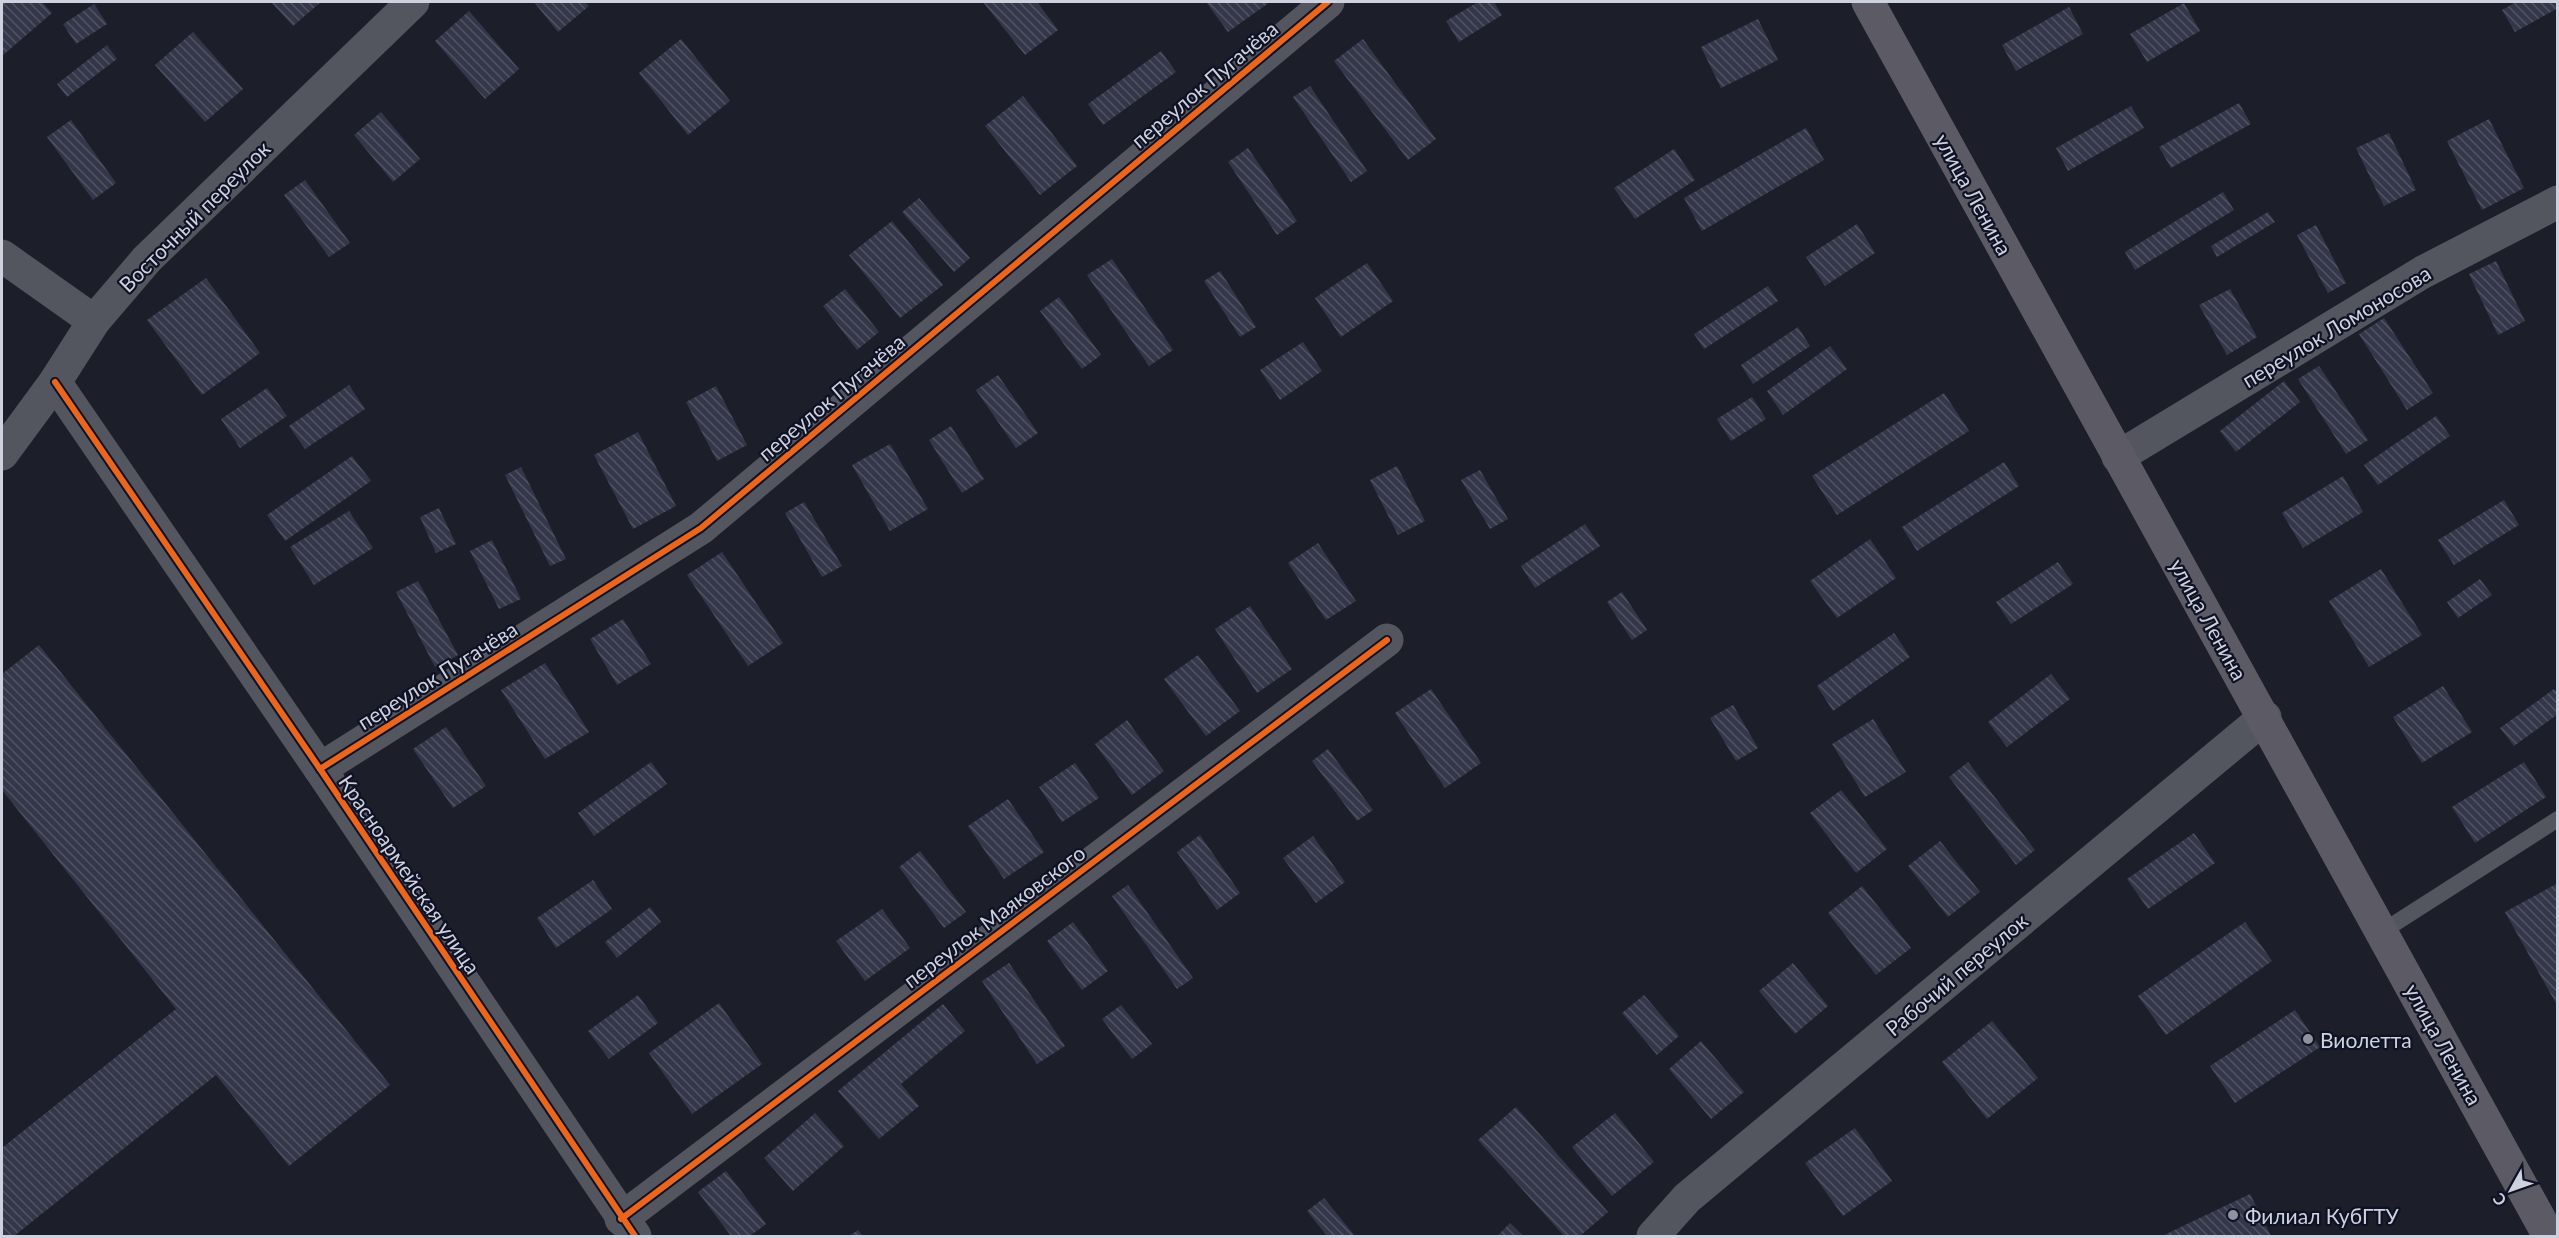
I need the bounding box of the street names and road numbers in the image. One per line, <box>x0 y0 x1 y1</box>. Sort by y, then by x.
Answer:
street label: переулок Пугачёва <box>1126 15 1282 153</box>
street label: улица Ленина <box>1930 129 2018 259</box>
street label: Восточный переулок <box>113 135 275 297</box>
street label: переулок Ломоносова <box>2237 260 2435 392</box>
street label: переулок Пугачёва <box>753 328 909 466</box>
street label: улица Ленина <box>2165 554 2253 684</box>
street label: переулок Пугачёва <box>353 616 521 734</box>
street label: Красноармейская улица <box>334 770 486 978</box>
street label: переулок Маяковского <box>898 839 1090 992</box>
street label: Рабочий переулок <box>1880 907 2032 1041</box>
street label: улица Ленина <box>2400 979 2488 1109</box>

